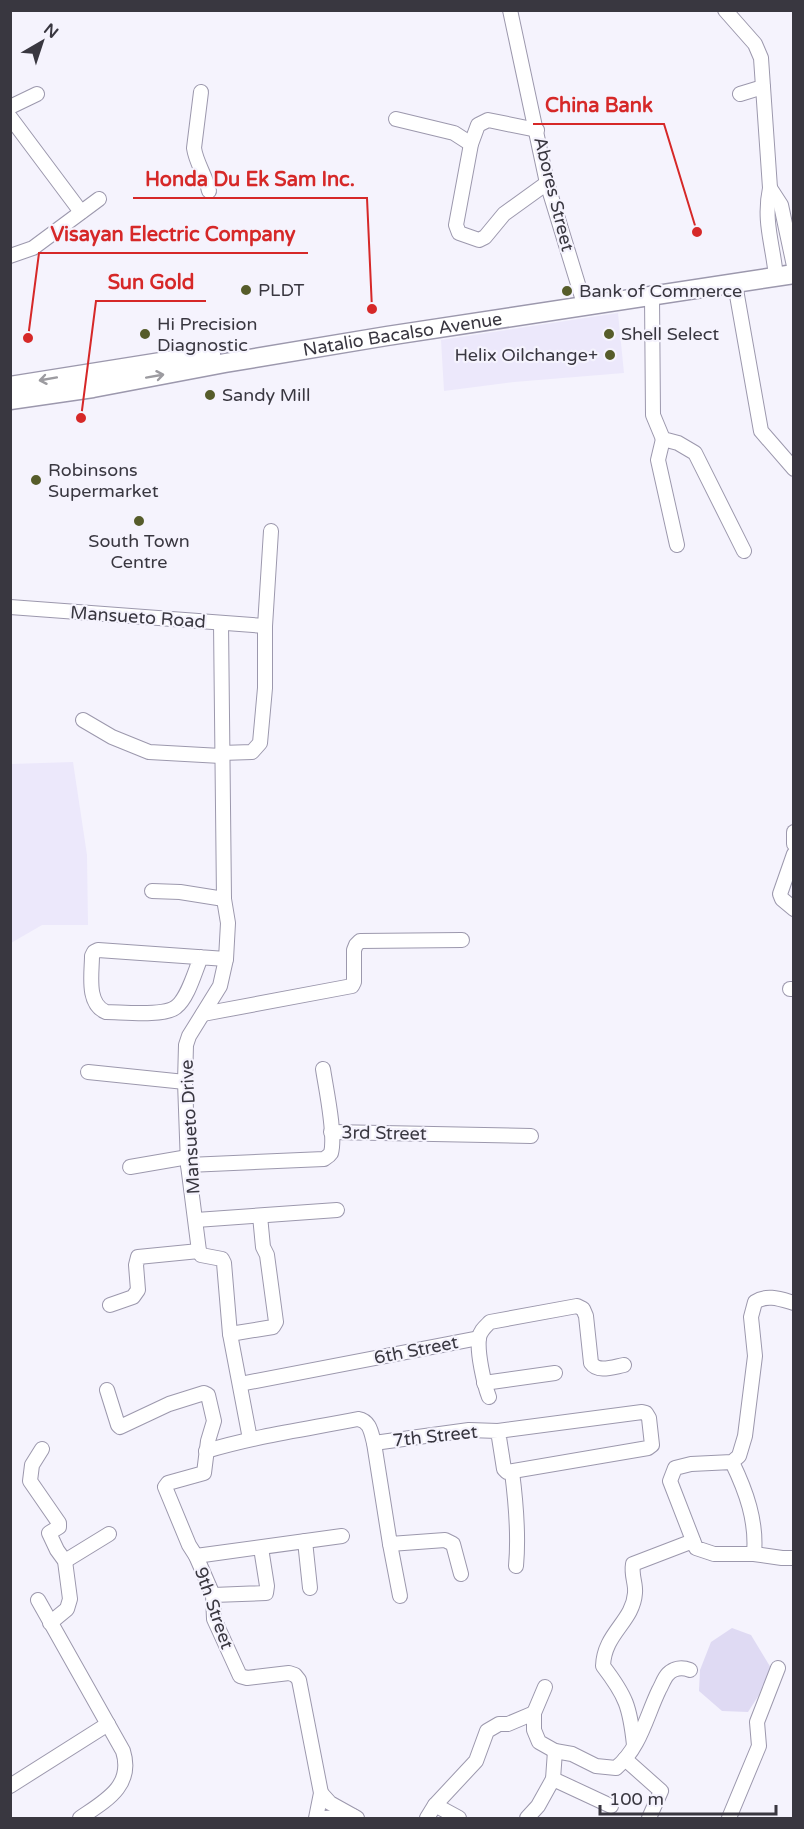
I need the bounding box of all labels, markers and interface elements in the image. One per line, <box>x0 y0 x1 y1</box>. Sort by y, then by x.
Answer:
north arrow <box>12 12 72 72</box>
text: N <box>40 19 62 43</box>
callout: China Bank <box>533 86 664 124</box>
text: China Bank <box>545 94 653 118</box>
street label: Abores Street <box>529 134 579 254</box>
callout: Honda Du Ek Sam Inc. <box>133 160 367 198</box>
text: Honda Du Ek Sam Inc. <box>145 168 355 192</box>
callout: Visayan Electric Company <box>39 215 308 253</box>
text: Visayan Electric Company <box>50 223 296 247</box>
callout: Sun Gold <box>96 263 206 301</box>
text: Sun Gold <box>108 271 194 295</box>
place label: PLDT <box>258 279 304 301</box>
place label: Bank of Commerce <box>579 280 742 302</box>
marker: PLDT <box>239 283 253 297</box>
marker: Bank of Commerce <box>560 284 574 298</box>
street label: Natalio Bacalso Avenue <box>301 308 504 361</box>
place label: Hi Precision Diagnostic <box>157 313 257 356</box>
place label: Shell Select <box>621 323 719 345</box>
marker: Hi Precision Diagnostic <box>138 327 152 341</box>
marker: Shell Select <box>602 327 616 341</box>
place label: Helix Oilchange+ <box>454 344 598 366</box>
marker: Helix Oilchange+ <box>603 348 617 362</box>
one-way arrow <box>144 370 164 381</box>
one-way arrow <box>38 374 58 385</box>
place label: Sandy Mill <box>222 384 311 406</box>
marker: Sandy Mill <box>203 388 217 402</box>
place label: Robinsons Supermarket <box>48 459 159 502</box>
marker: Robinsons Supermarket <box>29 473 43 487</box>
marker: South Town Centre <box>132 514 146 528</box>
place label: South Town Centre <box>88 530 190 573</box>
street label: Mansueto Road <box>69 601 207 633</box>
street label: Mansueto Drive <box>175 1059 205 1195</box>
street label: 3rd Street <box>341 1121 427 1145</box>
street label: 6th Street <box>372 1331 460 1369</box>
street label: 7th Street <box>391 1421 479 1451</box>
street label: 9th Street <box>190 1564 238 1652</box>
scale bar <box>600 1778 776 1816</box>
text: 100 m <box>609 1788 664 1810</box>

